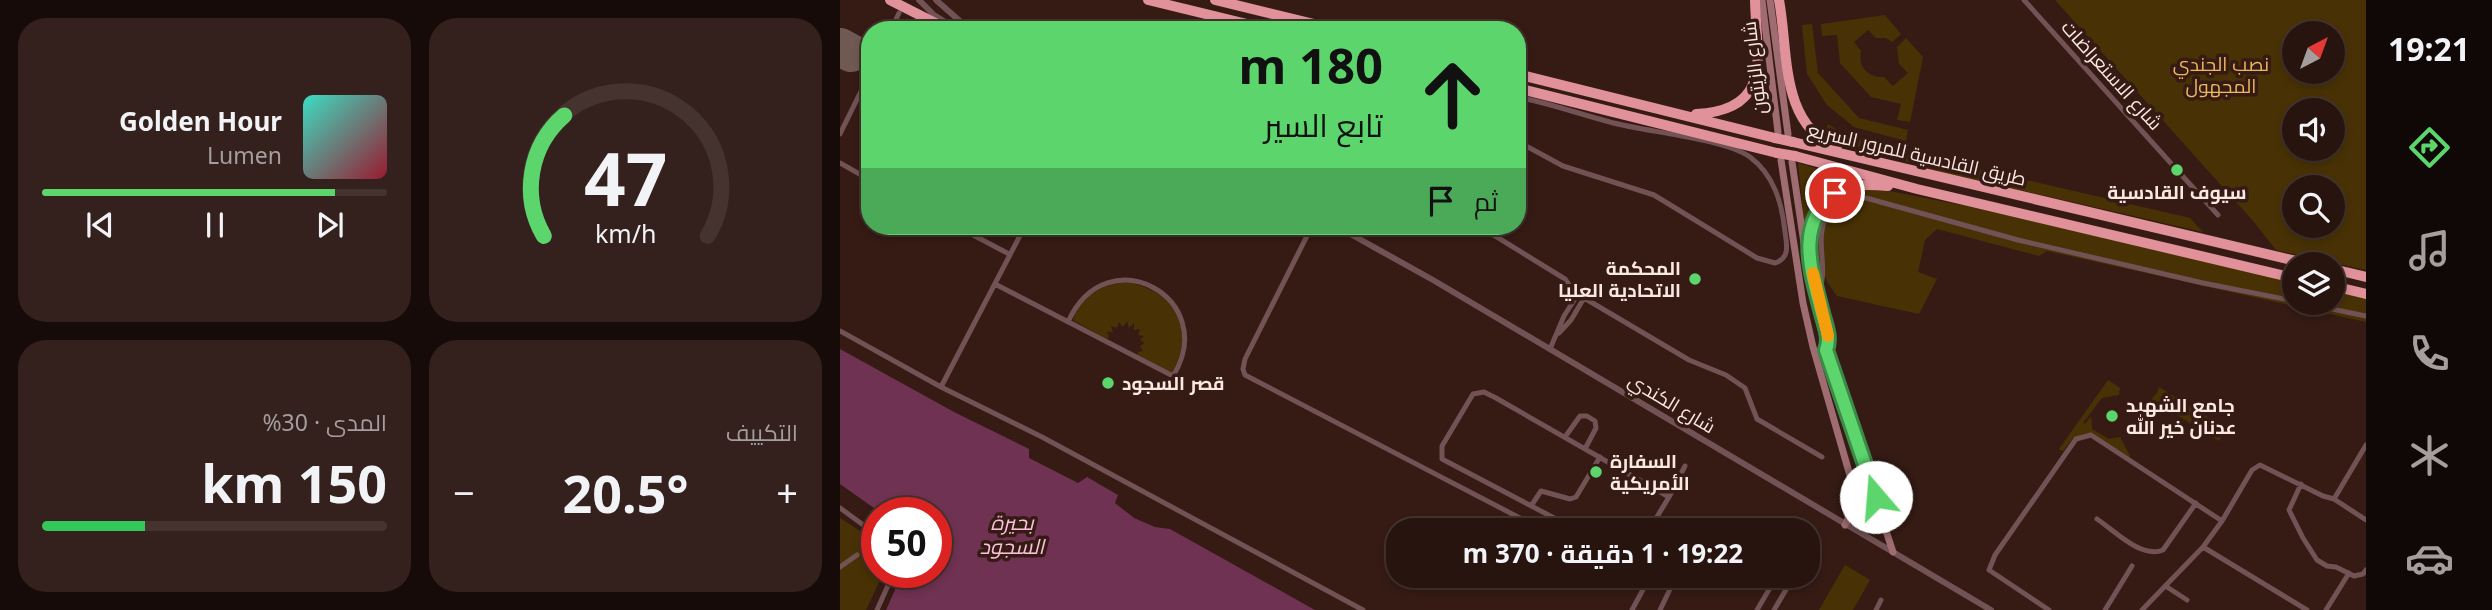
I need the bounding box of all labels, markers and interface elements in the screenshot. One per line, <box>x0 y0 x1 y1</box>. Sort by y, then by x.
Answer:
street label: شارع الاستعراضات <box>2055 14 2168 136</box>
street label: شارع الزيتون <box>1735 20 1774 116</box>
north arrow <box>2282 21 2345 84</box>
map controls <box>2282 21 2345 315</box>
text: 19:21 <box>2388 27 2470 70</box>
text: 180 m <box>1238 32 1383 98</box>
icon: ahead <box>1407 49 1498 140</box>
park label: نصب الجندي المجهول <box>2173 51 2269 99</box>
button: sound <box>2282 98 2345 161</box>
text: Golden Hour <box>119 103 282 139</box>
text: تابع السير <box>1264 103 1383 146</box>
street label: طريق القادسية للمرور السريع <box>1805 116 2029 193</box>
icon: directions <box>2405 123 2454 172</box>
text: 47 <box>584 128 667 227</box>
text: Lumen <box>207 139 282 171</box>
marker: سيوف القادسية <box>2169 162 2185 178</box>
pin <box>1805 163 1865 223</box>
icon: arrive <box>1816 174 1854 212</box>
button: search <box>2282 175 2345 238</box>
place label: سيوف القادسية <box>2107 179 2247 205</box>
icon: arrive <box>1422 182 1460 220</box>
text: ثم <box>1474 183 1498 219</box>
icon: previous <box>81 206 119 244</box>
icon: pause <box>196 206 234 244</box>
icon: next <box>311 206 349 244</box>
text: km/h <box>595 216 656 250</box>
icon: music <box>2405 226 2454 275</box>
button: layers <box>2282 252 2345 315</box>
place label: المحكمة الاتحادية العليا <box>1558 255 1681 303</box>
marker: المحكمة الاتحادية العليا <box>1687 271 1703 287</box>
icon: phone <box>2405 329 2454 378</box>
street label: شارع الكندي <box>1623 367 1720 441</box>
place label: قصر السجود <box>1122 370 1225 396</box>
marker: قصر السجود <box>1100 375 1116 391</box>
place label: جامع الشهيد عدنان خير الله <box>2126 392 2237 440</box>
text: المدى · 30% <box>262 406 387 438</box>
marker: جامع الشهيد عدنان خير الله <box>2104 408 2120 424</box>
text: التكييف <box>726 416 798 448</box>
icon: climate <box>2405 431 2454 480</box>
text: 150 km <box>201 447 387 518</box>
place label: السفارة الأمريكية <box>1610 448 1690 496</box>
text: 20.5° <box>563 457 688 528</box>
position arrow <box>1839 460 1913 534</box>
marker: السفارة الأمريكية <box>1588 464 1604 480</box>
text: − <box>453 466 475 518</box>
text: + <box>776 466 798 518</box>
speed limit sign: 50 <box>861 497 952 588</box>
water label: بحيرة السجود <box>980 508 1047 560</box>
icon: car <box>2405 534 2454 583</box>
text: 19:22 · 1 دقيقة · 370 m <box>1463 535 1743 571</box>

